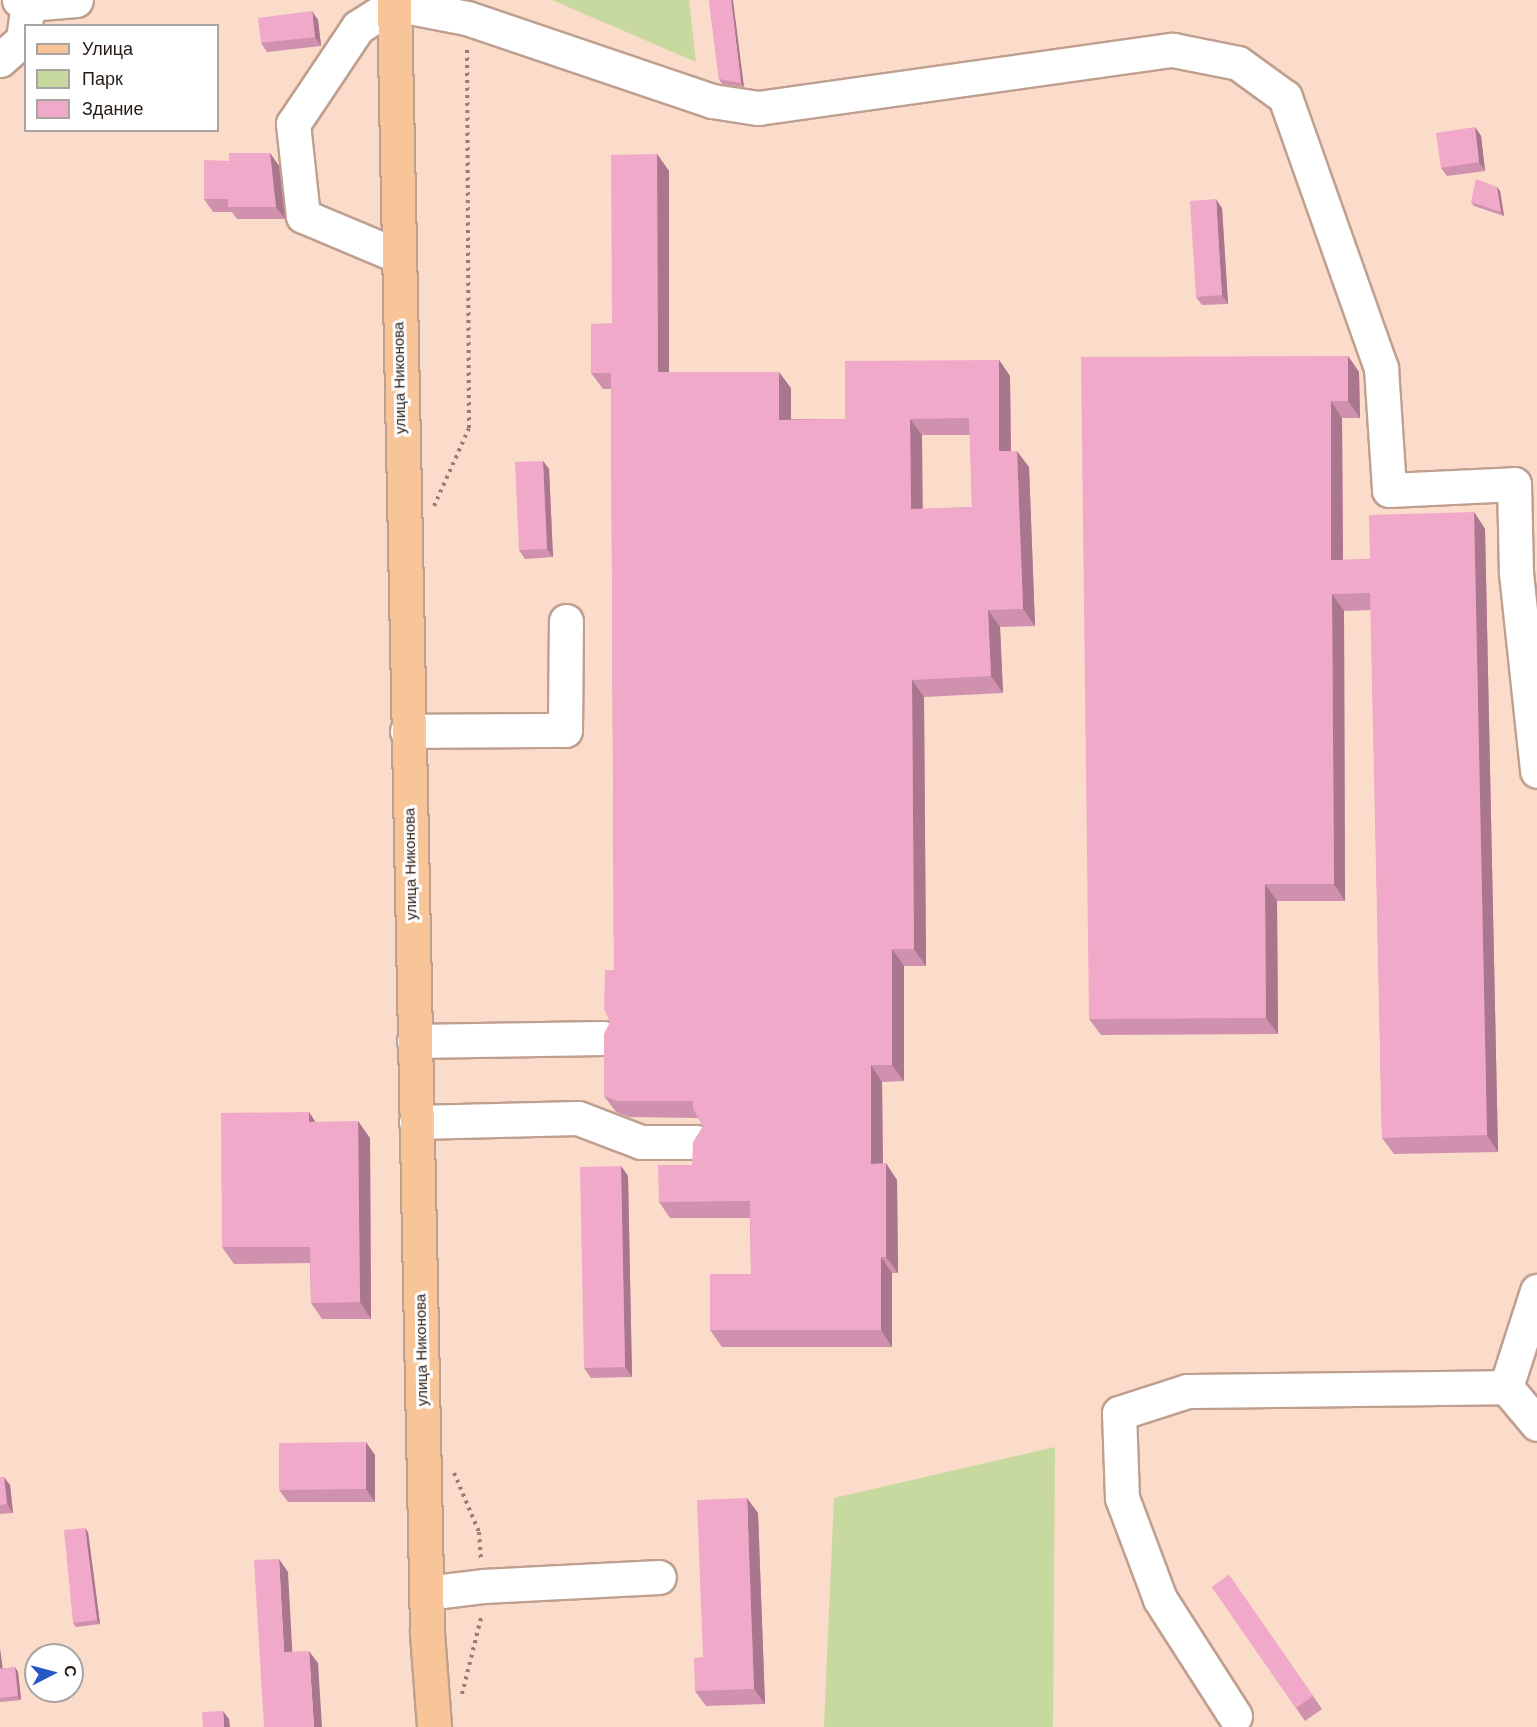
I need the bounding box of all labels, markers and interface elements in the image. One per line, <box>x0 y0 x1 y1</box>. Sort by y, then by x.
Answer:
legend <box>24 24 219 132</box>
text: Улица <box>82 39 133 59</box>
text: Парк <box>82 69 123 89</box>
text: Здание <box>82 99 143 119</box>
street label: улица Никонова <box>389 322 409 434</box>
street label: улица Никонова <box>400 808 420 920</box>
street label: улица Никонова <box>411 1294 431 1406</box>
north arrow <box>24 1643 84 1703</box>
text: С <box>61 1665 79 1678</box>

